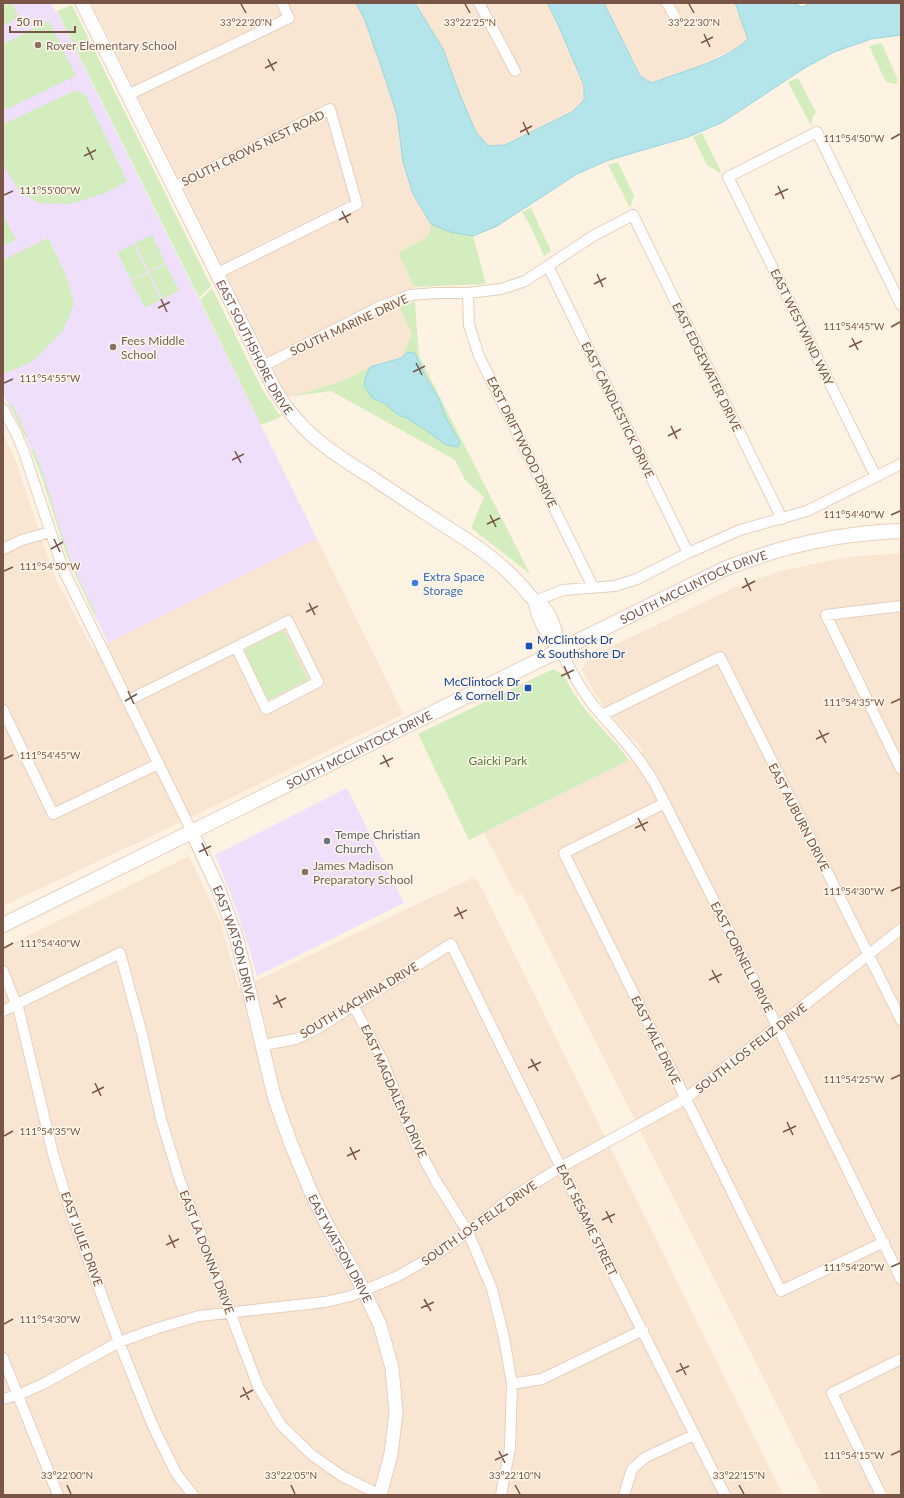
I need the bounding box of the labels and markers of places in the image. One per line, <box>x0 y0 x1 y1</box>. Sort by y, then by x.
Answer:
place label: Rover Elementary School <box>46 38 177 53</box>
marker: Rover Elementary School <box>33 40 43 50</box>
place label: Fees Middle School <box>121 333 185 362</box>
marker: Fees Middle School <box>108 342 118 352</box>
place label: Extra Space Storage <box>423 569 485 598</box>
marker: Extra Space Storage <box>410 578 420 588</box>
place label: McClintock Dr & Southshore Dr <box>537 632 626 661</box>
marker: McClintock Dr & Southshore Dr <box>524 641 534 651</box>
place label: McClintock Dr & Cornell Dr <box>444 674 521 703</box>
marker: McClintock Dr & Cornell Dr <box>523 683 533 693</box>
place label: Tempe Christian Church <box>335 827 420 856</box>
marker: Tempe Christian Church <box>322 836 332 846</box>
place label: James Madison Preparatory School <box>313 858 413 887</box>
marker: James Madison Preparatory School <box>300 867 310 877</box>

